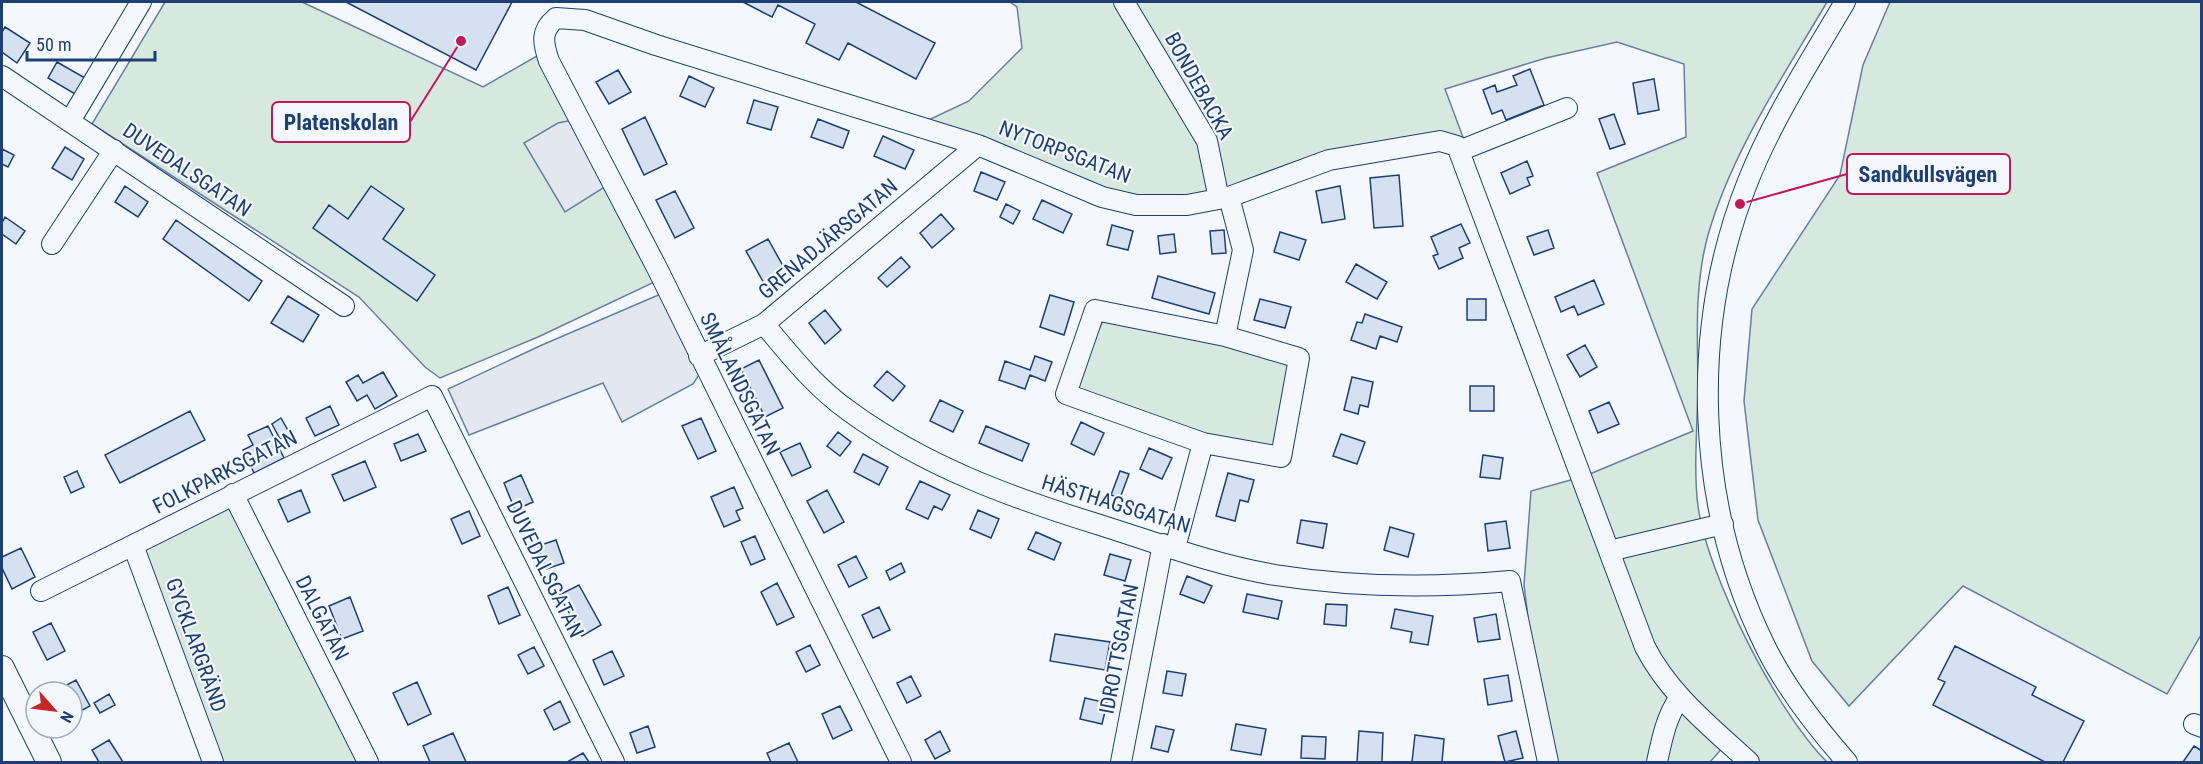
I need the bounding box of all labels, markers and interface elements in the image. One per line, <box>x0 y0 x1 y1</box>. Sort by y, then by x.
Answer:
scale bar <box>27 24 154 62</box>
street label: BONDEBACKA <box>1160 28 1238 144</box>
text: 50 m <box>36 34 71 55</box>
callout: Platenskolan <box>272 102 410 142</box>
text: Platenskolan <box>284 110 398 135</box>
street label: NYTORPSGATAN <box>996 116 1134 188</box>
street label: DUVEDALSGATAN <box>118 118 256 222</box>
callout: Sandkullsvägen <box>1847 154 2010 194</box>
text: Sandkullsvägen <box>1859 162 1997 187</box>
street label: GRENADJÄRSGATAN <box>754 174 902 304</box>
street label: SMÅLANDSGATAN <box>695 309 785 459</box>
street label: FOLKPARKSGATAN <box>149 425 301 519</box>
street label: HÄSTHAGSGATAN <box>1039 470 1193 538</box>
street label: DUVEDALSGATAN <box>502 497 588 641</box>
street label: DALGATAN <box>291 572 353 664</box>
street label: GYCKLARGRÄND <box>161 575 231 715</box>
street label: IDROTTSGATAN <box>1095 582 1143 716</box>
north arrow <box>24 680 84 740</box>
text: N <box>56 708 77 726</box>

